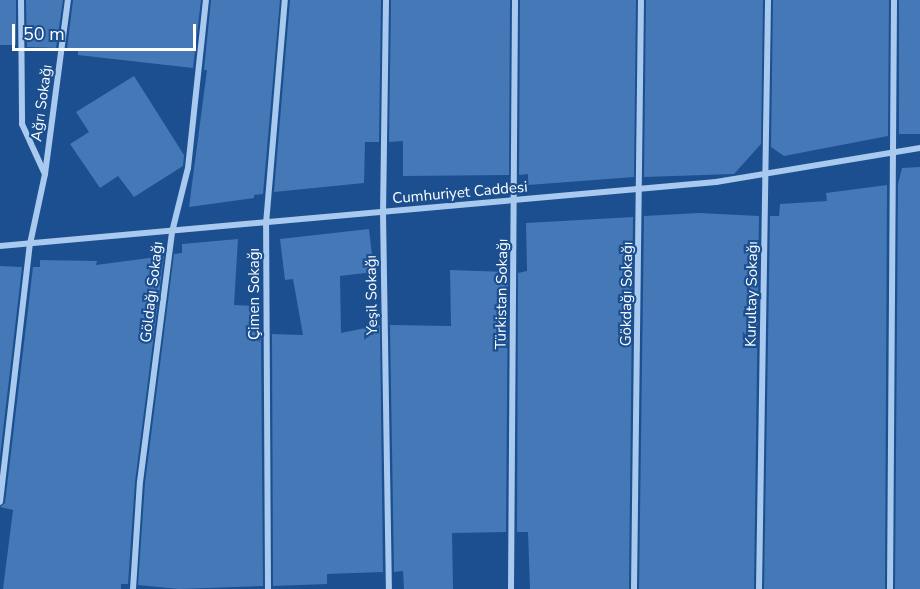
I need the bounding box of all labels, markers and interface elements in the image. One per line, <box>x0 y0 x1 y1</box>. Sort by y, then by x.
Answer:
scale bar <box>15 12 200 50</box>
text: 50 m <box>23 22 65 46</box>
street label: Ağrı Sokağı <box>28 63 56 143</box>
street label: Cumhuriyet Caddesi <box>392 178 528 208</box>
street label: Türkistan Sokağı <box>492 239 512 349</box>
street label: Göldağı Sokağı <box>137 240 167 344</box>
street label: Kurultay Sokağı <box>742 241 762 347</box>
street label: Gökdağı Sokağı <box>617 242 637 346</box>
street label: Çimen Sokağı <box>246 248 264 340</box>
street label: Yeşil Sokağı <box>362 255 382 335</box>

